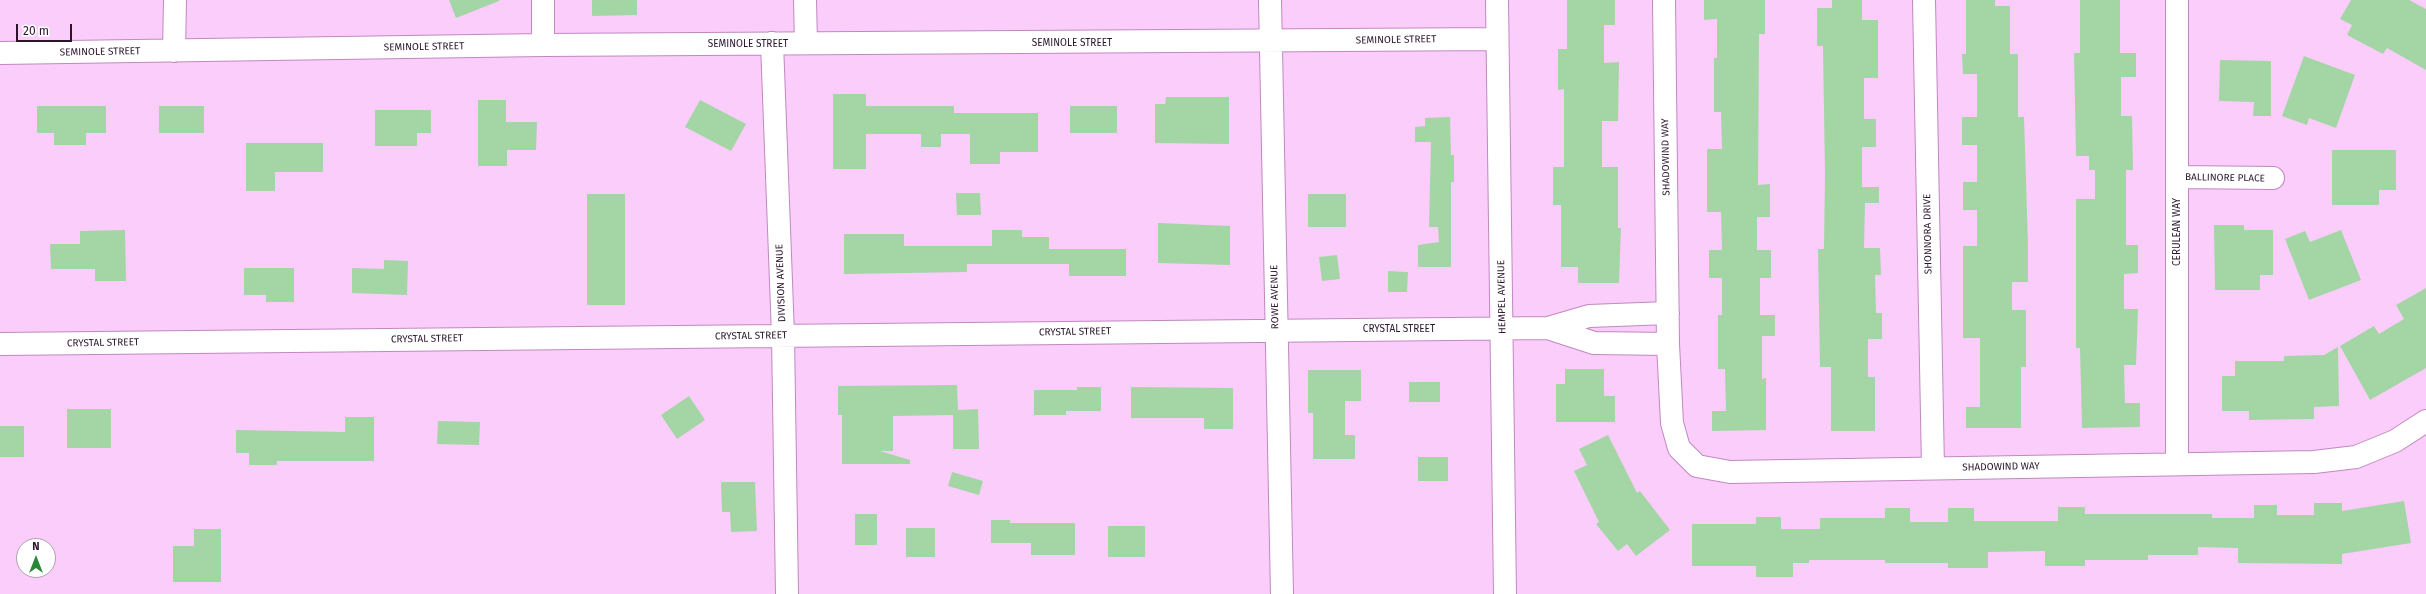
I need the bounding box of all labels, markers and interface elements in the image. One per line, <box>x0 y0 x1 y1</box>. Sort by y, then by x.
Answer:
scale bar <box>18 16 74 42</box>
text: 20 m <box>23 24 49 38</box>
street label: SEMINOLE STREET <box>1356 33 1436 47</box>
street label: SEMINOLE STREET <box>1032 37 1112 49</box>
street label: SEMINOLE STREET <box>708 38 788 50</box>
street label: SEMINOLE STREET <box>384 40 464 54</box>
street label: SEMINOLE STREET <box>60 45 140 59</box>
street label: SHADOWIND WAY <box>1659 118 1673 196</box>
street label: BALLINORE PLACE <box>2185 171 2265 185</box>
street label: SHONNORA DRIVE <box>1921 194 1935 274</box>
street label: CERULEAN WAY <box>2171 198 2183 266</box>
street label: DIVISION AVENUE <box>774 244 788 322</box>
street label: HEMPEL AVENUE <box>1495 260 1509 334</box>
street label: ROWE AVENUE <box>1268 265 1282 329</box>
street label: CRYSTAL STREET <box>1363 323 1435 335</box>
street label: CRYSTAL STREET <box>1039 325 1111 339</box>
street label: CRYSTAL STREET <box>715 329 787 343</box>
street label: CRYSTAL STREET <box>391 332 463 346</box>
street label: CRYSTAL STREET <box>67 336 139 350</box>
street label: SHADOWIND WAY <box>1962 460 2040 474</box>
north arrow <box>16 538 56 578</box>
text: N <box>32 540 40 553</box>

